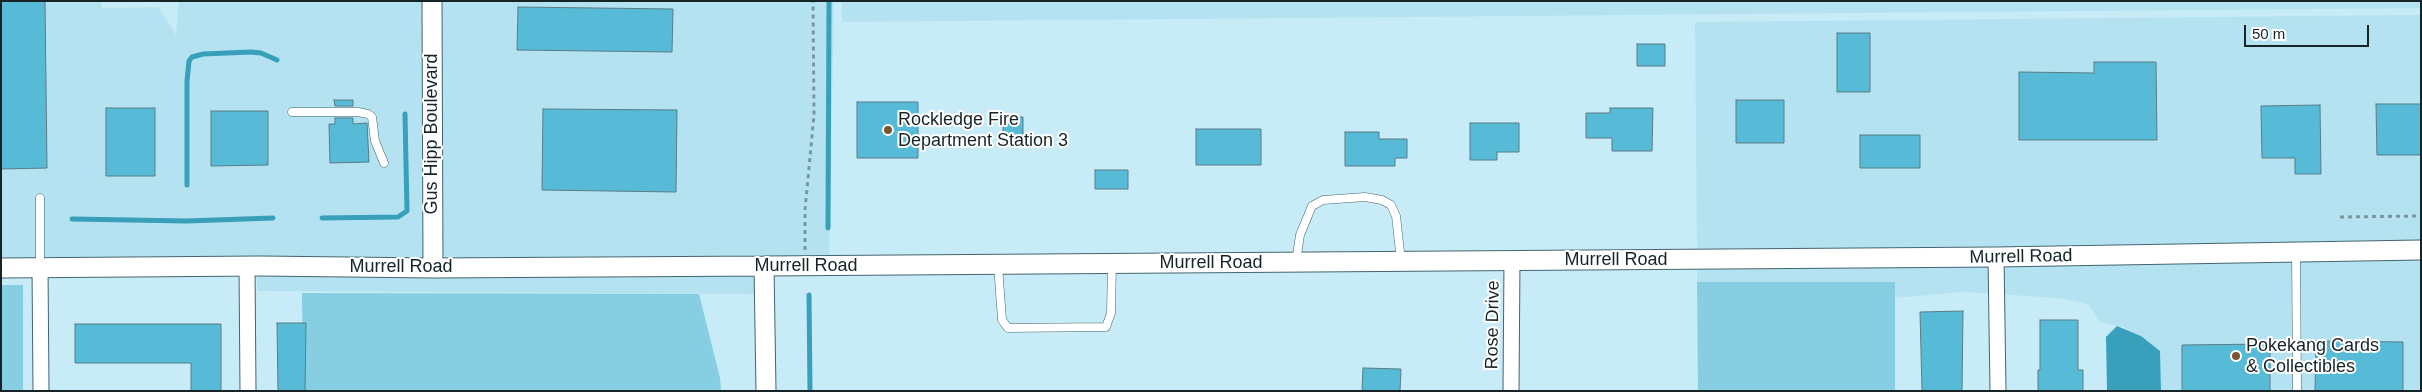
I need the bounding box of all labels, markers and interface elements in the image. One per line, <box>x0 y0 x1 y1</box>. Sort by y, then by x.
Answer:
scale bar <box>2247 15 2372 47</box>
text: 50 m <box>2252 25 2285 42</box>
street label: Gus Hipp Boulevard <box>421 53 443 215</box>
place label: Rockledge Fire Department Station 3 <box>898 109 1068 152</box>
marker: Rockledge Fire Department Station 3 <box>882 124 894 136</box>
street label: Murrell Road <box>1969 245 2073 269</box>
street label: Murrell Road <box>1564 249 1668 271</box>
street label: Murrell Road <box>1159 252 1263 274</box>
street label: Murrell Road <box>754 255 858 277</box>
street label: Murrell Road <box>349 256 453 278</box>
street label: Rose Drive <box>1481 280 1505 370</box>
place label: Pokekang Cards & Collectibles <box>2246 335 2379 378</box>
marker: Pokekang Cards & Collectibles <box>2230 350 2242 362</box>

